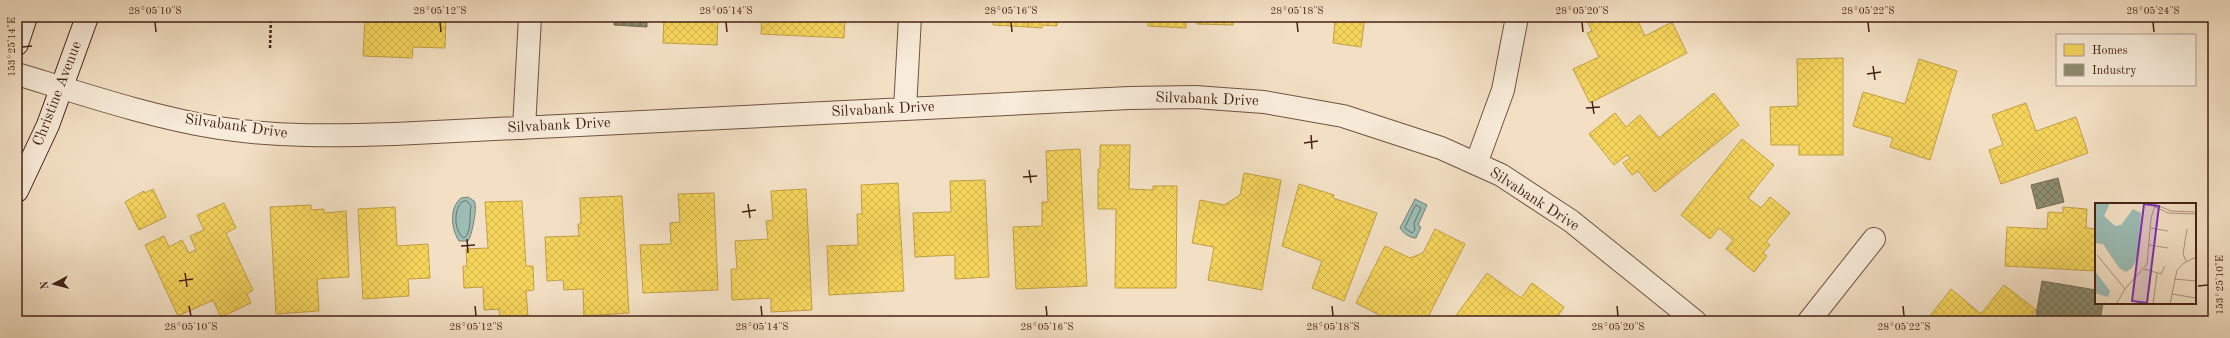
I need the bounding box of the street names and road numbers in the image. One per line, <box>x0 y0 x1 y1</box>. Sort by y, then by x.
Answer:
street label: Christine Avenue <box>31 39 85 149</box>
street label: Silvabank Drive <box>1155 91 1259 109</box>
street label: Silvabank Drive <box>831 100 935 120</box>
street label: Silvabank Drive <box>184 112 288 142</box>
street label: Silvabank Drive <box>507 116 611 136</box>
street label: Silvabank Drive <box>1487 166 1582 235</box>

